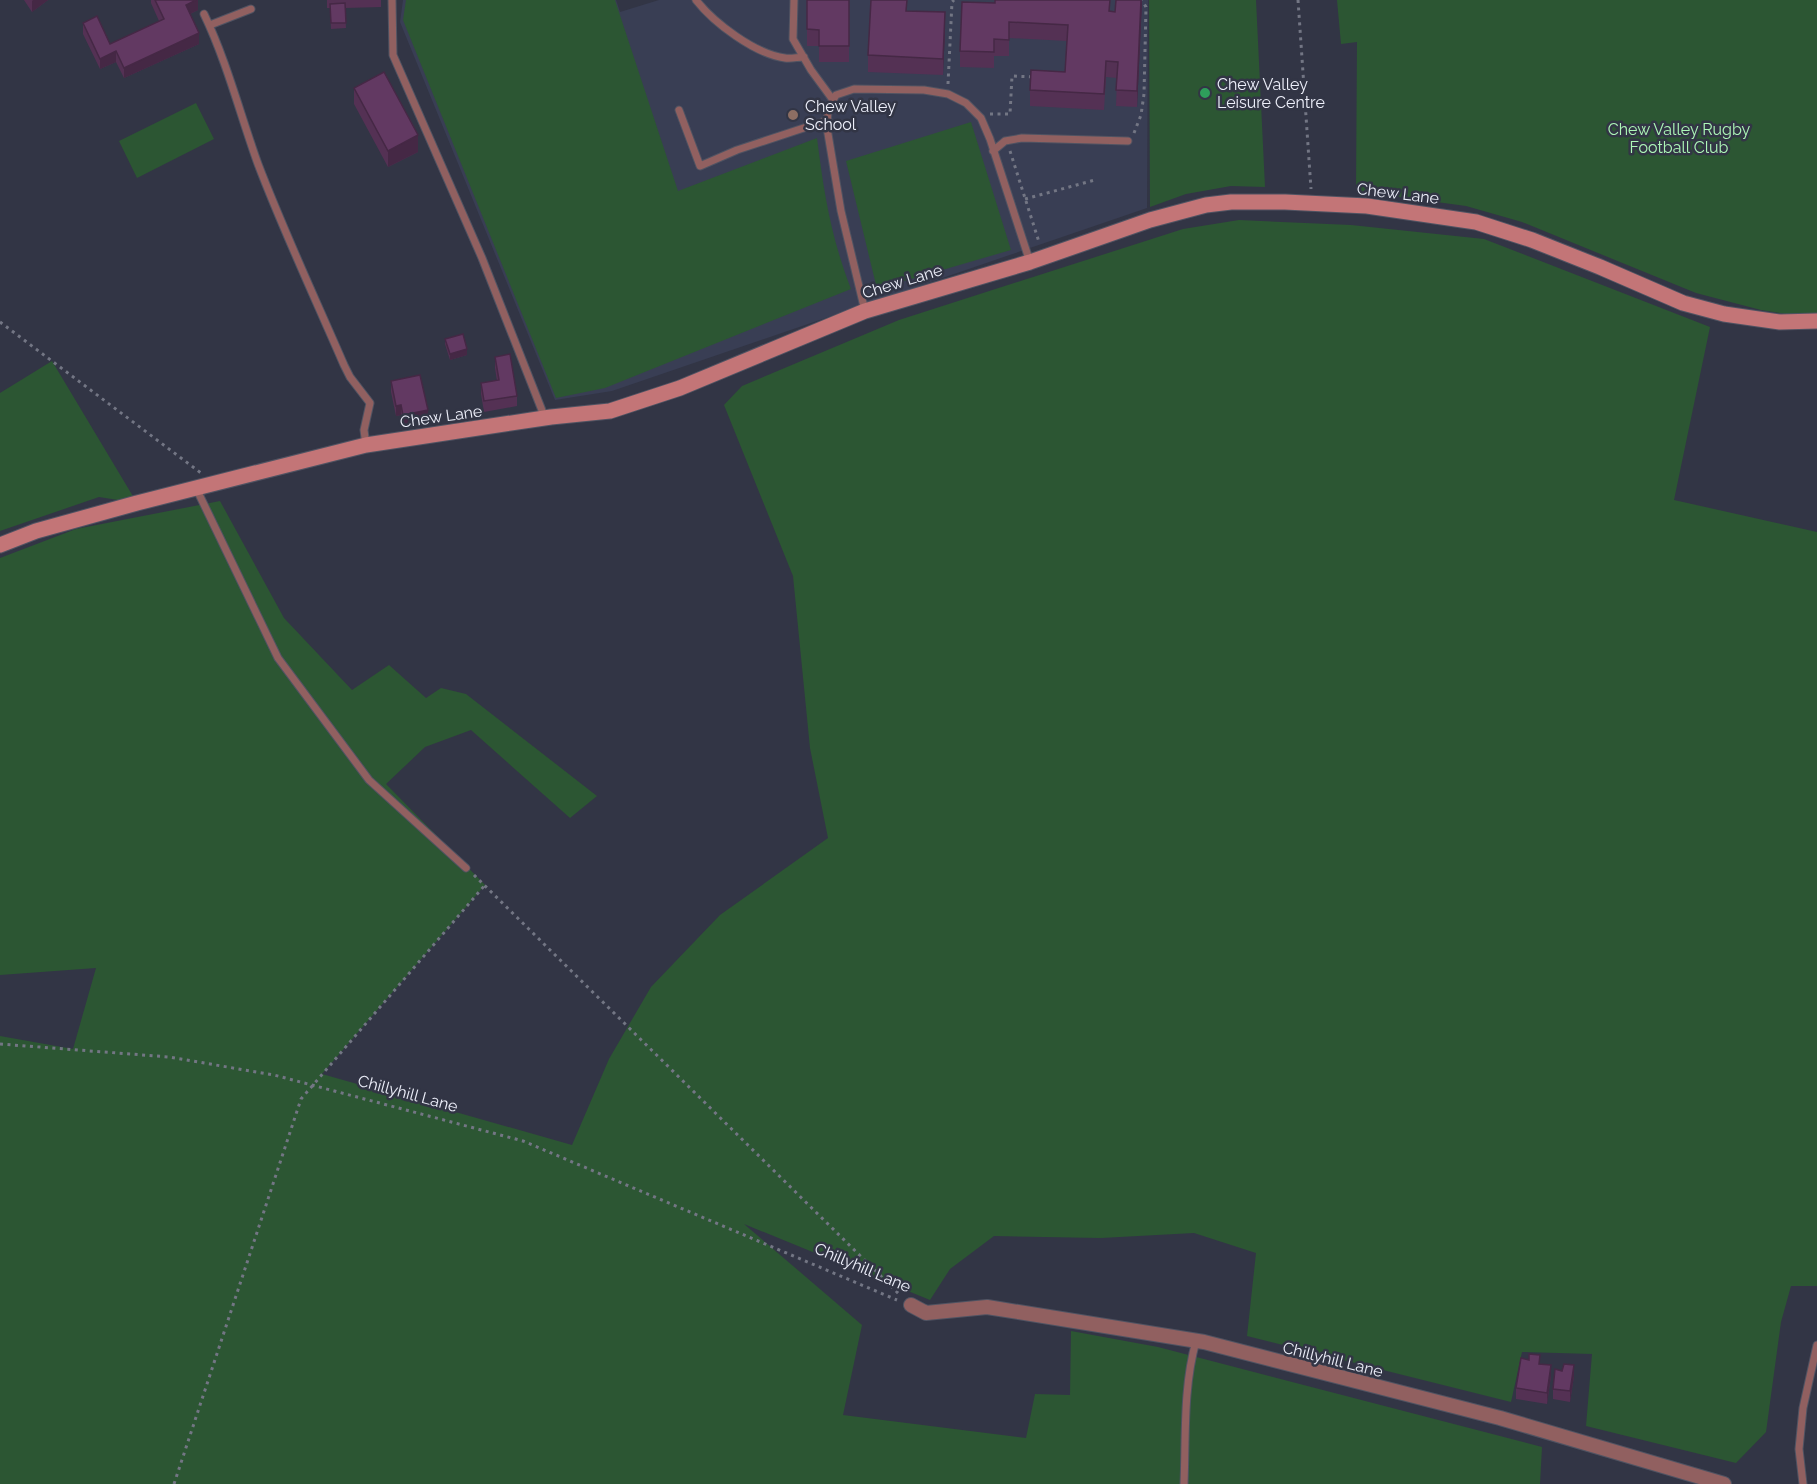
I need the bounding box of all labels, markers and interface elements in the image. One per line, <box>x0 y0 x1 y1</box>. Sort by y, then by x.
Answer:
place label: Chew Valley Leisure Centre <box>1217 75 1325 112</box>
marker: Chew Valley Leisure Centre <box>1198 86 1212 100</box>
place label: Chew Valley School <box>805 97 896 134</box>
marker: Chew Valley School <box>786 108 800 122</box>
park label: Chew Valley Rugby Football Club <box>1608 120 1751 157</box>
street label: Chew Lane <box>1356 179 1440 208</box>
street label: Chew Lane <box>860 260 945 303</box>
street label: Chew Lane <box>399 401 483 432</box>
street label: Chillyhill Lane <box>356 1071 460 1116</box>
street label: Chillyhill Lane <box>812 1239 914 1296</box>
street label: Chillyhill Lane <box>1281 1338 1385 1381</box>

